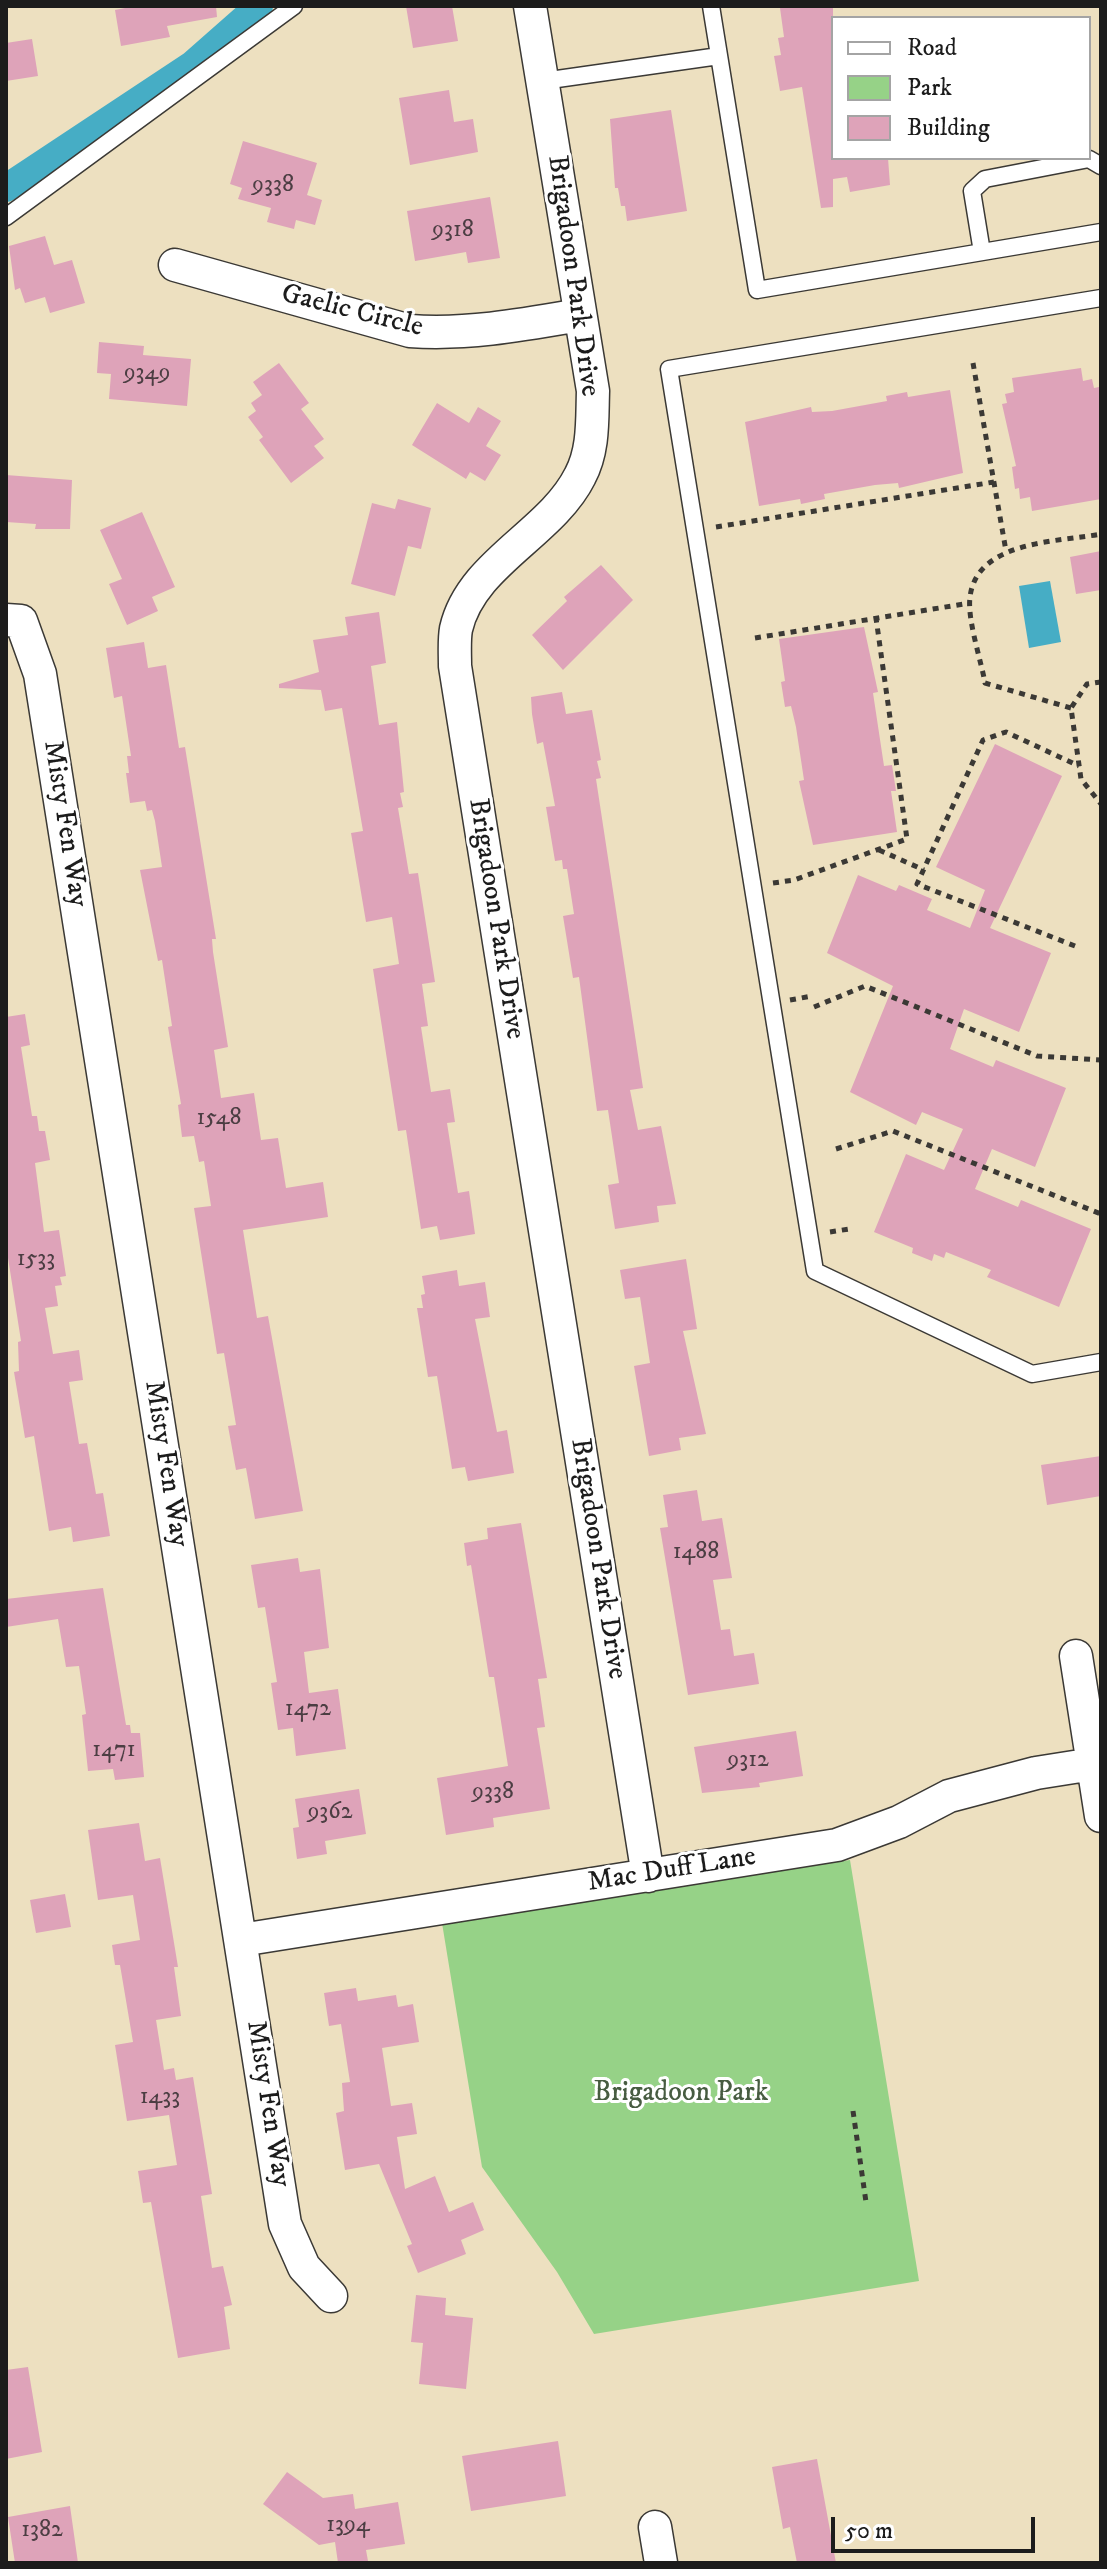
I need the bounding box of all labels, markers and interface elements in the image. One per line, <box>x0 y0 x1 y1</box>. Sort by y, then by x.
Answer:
legend <box>831 16 1091 160</box>
text: Road <box>907 33 957 63</box>
text: Park <box>907 73 952 103</box>
text: Building <box>907 113 990 143</box>
street label: Brigadoon Park Drive <box>538 153 606 399</box>
house number: 9338 <box>252 172 294 200</box>
house number: 9318 <box>432 217 474 245</box>
street label: Gaelic Circle <box>278 278 426 346</box>
house number: 9349 <box>124 360 170 388</box>
street label: Misty Fen Way <box>34 738 94 910</box>
street label: Brigadoon Park Drive <box>459 796 531 1042</box>
house number: 1548 <box>196 1105 242 1133</box>
house number: 1533 <box>17 1246 55 1274</box>
street label: Misty Fen Way <box>135 1378 195 1550</box>
street label: Brigadoon Park Drive <box>561 1436 633 1682</box>
house number: 1488 <box>673 1539 719 1567</box>
house number: 1472 <box>285 1696 331 1724</box>
house number: 1471 <box>92 1737 136 1765</box>
house number: 9312 <box>727 1747 769 1775</box>
house number: 9338 <box>472 1779 514 1807</box>
house number: 9362 <box>307 1799 353 1827</box>
street label: Mac Duff Lane <box>586 1841 758 1901</box>
street label: Misty Fen Way <box>237 2018 297 2190</box>
park label: Brigadoon Park <box>594 2077 768 2111</box>
house number: 1433 <box>140 2084 180 2112</box>
scale bar <box>835 2501 1039 2551</box>
house number: 1394 <box>326 2512 370 2540</box>
text: 50 m <box>845 2516 893 2546</box>
house number: 1382 <box>21 2517 63 2545</box>

